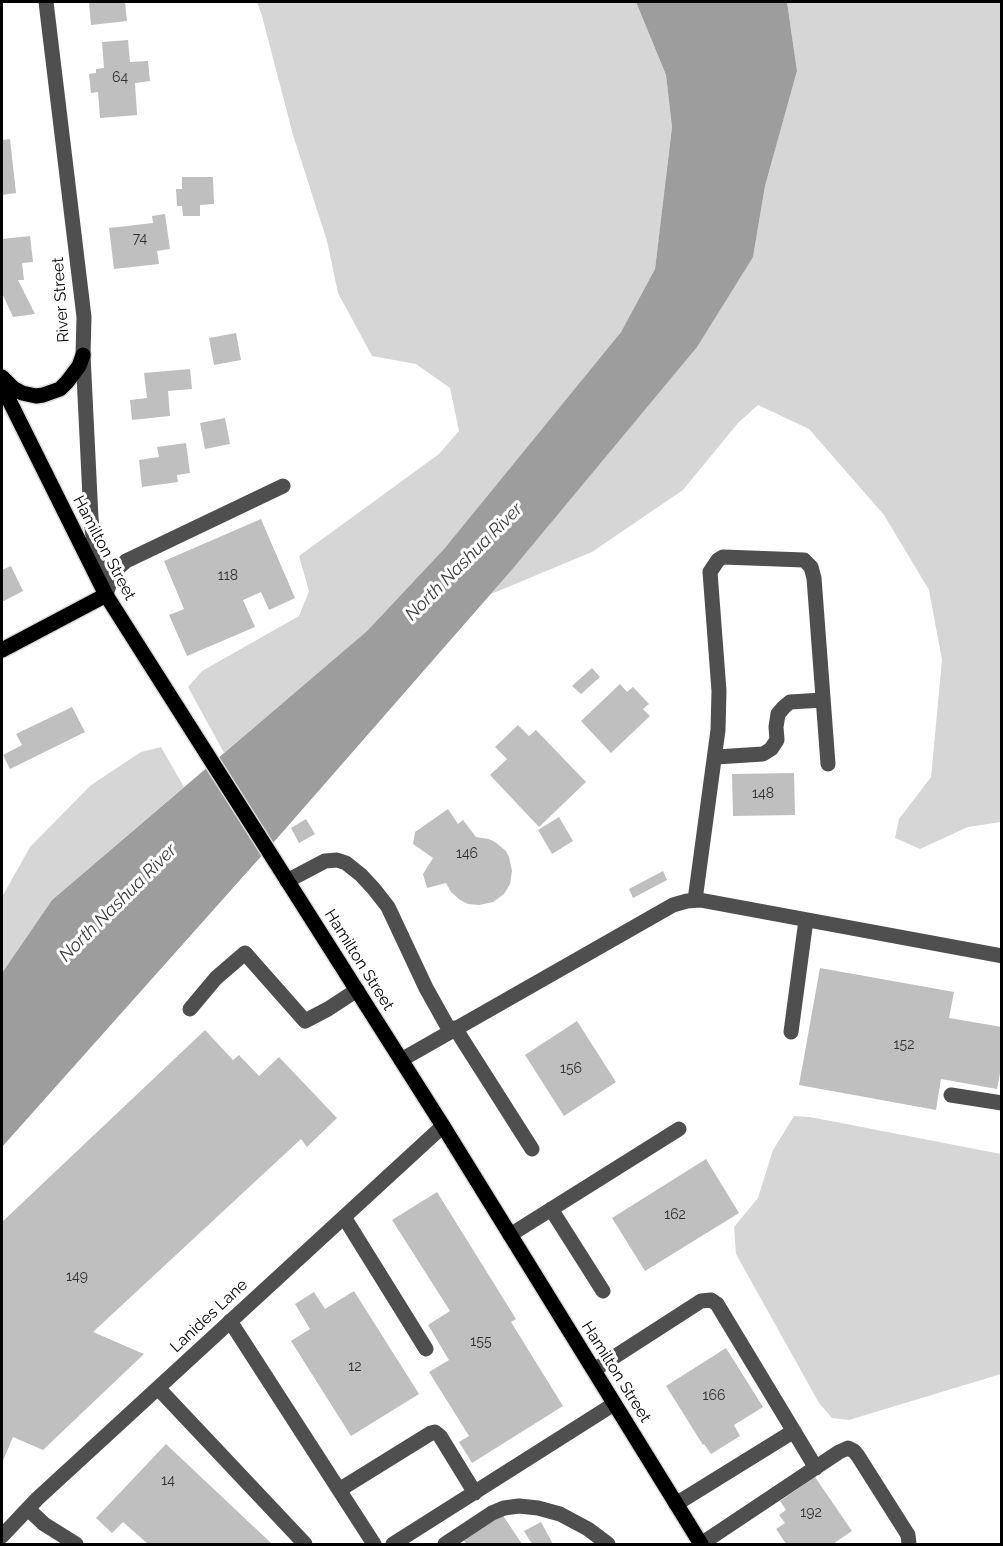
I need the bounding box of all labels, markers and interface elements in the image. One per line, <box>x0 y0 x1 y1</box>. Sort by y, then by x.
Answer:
house number: 64 <box>112 70 128 86</box>
house number: 74 <box>133 231 147 247</box>
street label: River Street <box>48 257 74 343</box>
street label: Hamilton Street <box>68 493 140 603</box>
water label: North Nashua River <box>401 499 527 625</box>
house number: 118 <box>218 568 238 584</box>
house number: 148 <box>752 786 774 802</box>
water label: North Nashua River <box>55 840 181 966</box>
house number: 146 <box>456 846 478 862</box>
street label: Hamilton Street <box>320 906 398 1014</box>
house number: 152 <box>894 1037 914 1053</box>
house number: 156 <box>560 1061 582 1077</box>
house number: 162 <box>664 1207 686 1223</box>
house number: 149 <box>66 1269 88 1285</box>
street label: Lanides Lane <box>166 1275 252 1357</box>
street label: Hamilton Street <box>577 1318 655 1426</box>
house number: 155 <box>470 1334 492 1350</box>
house number: 12 <box>348 1359 362 1375</box>
house number: 166 <box>703 1388 725 1404</box>
house number: 14 <box>161 1473 175 1489</box>
house number: 192 <box>800 1505 822 1521</box>

